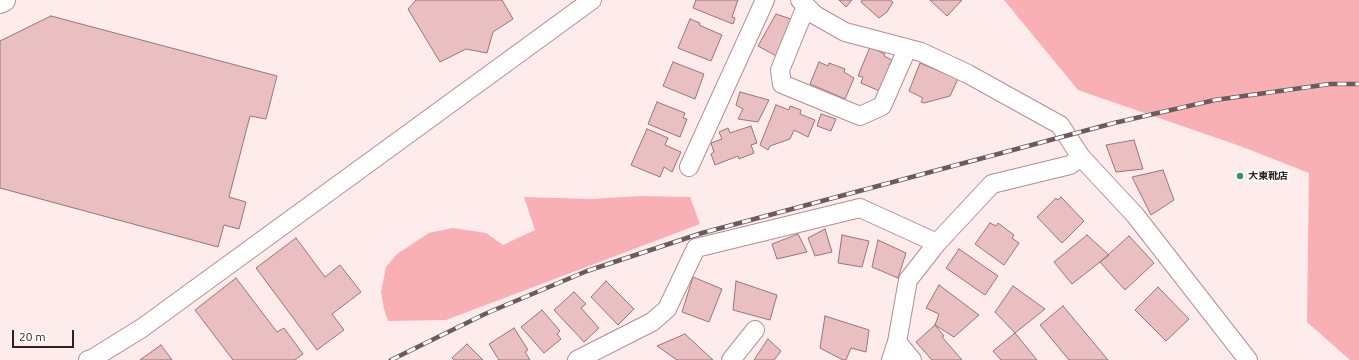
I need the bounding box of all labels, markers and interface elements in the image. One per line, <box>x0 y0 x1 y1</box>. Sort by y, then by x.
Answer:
place label: 大東靴店 <box>1248 170 1288 182</box>
marker: 大東靴店 <box>1235 171 1245 181</box>
scale bar <box>14 322 76 348</box>
text: 20 m <box>19 330 46 343</box>

